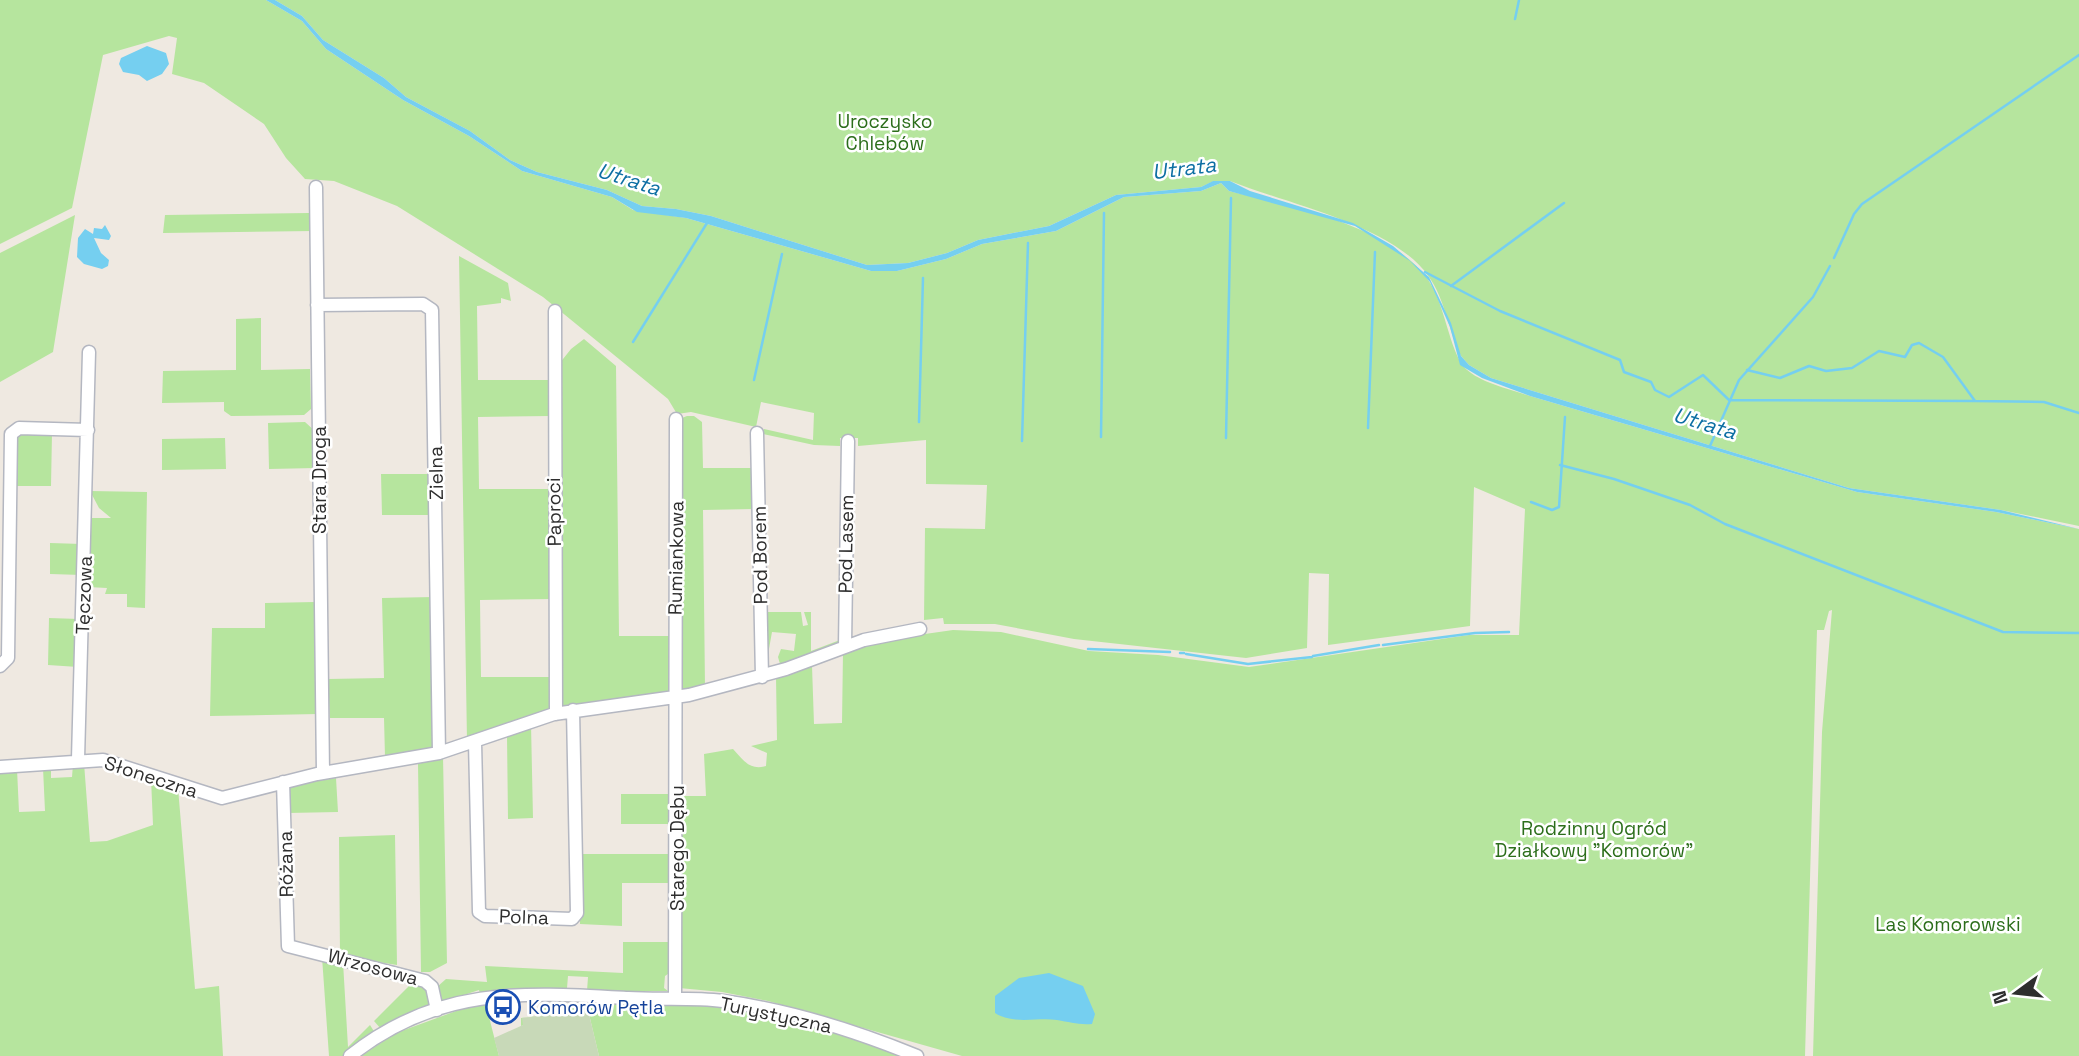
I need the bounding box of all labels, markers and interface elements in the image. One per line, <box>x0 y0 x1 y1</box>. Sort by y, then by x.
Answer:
park label: Uroczysko Chlebów <box>837 109 933 156</box>
water label: Utrata <box>1150 151 1218 185</box>
water label: Utrata <box>594 156 665 202</box>
water label: Utrata <box>1670 401 1741 446</box>
street label: Stara Droga <box>307 426 332 534</box>
street label: Zielna <box>423 446 449 500</box>
street label: Paproci <box>541 477 567 547</box>
street label: Pod Lasem <box>833 494 859 594</box>
street label: Rumiankowa <box>663 501 689 615</box>
street label: Pod Borem <box>747 505 773 605</box>
street label: Tęczowa <box>70 555 98 635</box>
street label: Słoneczna <box>101 750 201 804</box>
street label: Starego Dębu <box>665 785 690 911</box>
park label: Rodzinny Ogród Działkowy "Komorów" <box>1495 816 1693 863</box>
street label: Różana <box>273 830 299 898</box>
street label: Polna <box>499 904 550 930</box>
park label: Las Komorowski <box>1875 912 2021 937</box>
street label: Wrzosowa <box>325 943 421 991</box>
north arrow <box>1981 958 2051 1028</box>
bus stop icon: Komorów Pętla <box>484 988 522 1026</box>
text: N <box>1986 988 2014 1007</box>
street label: Turystyczna <box>718 991 834 1039</box>
place label: Komorów Pętla <box>528 995 664 1020</box>

